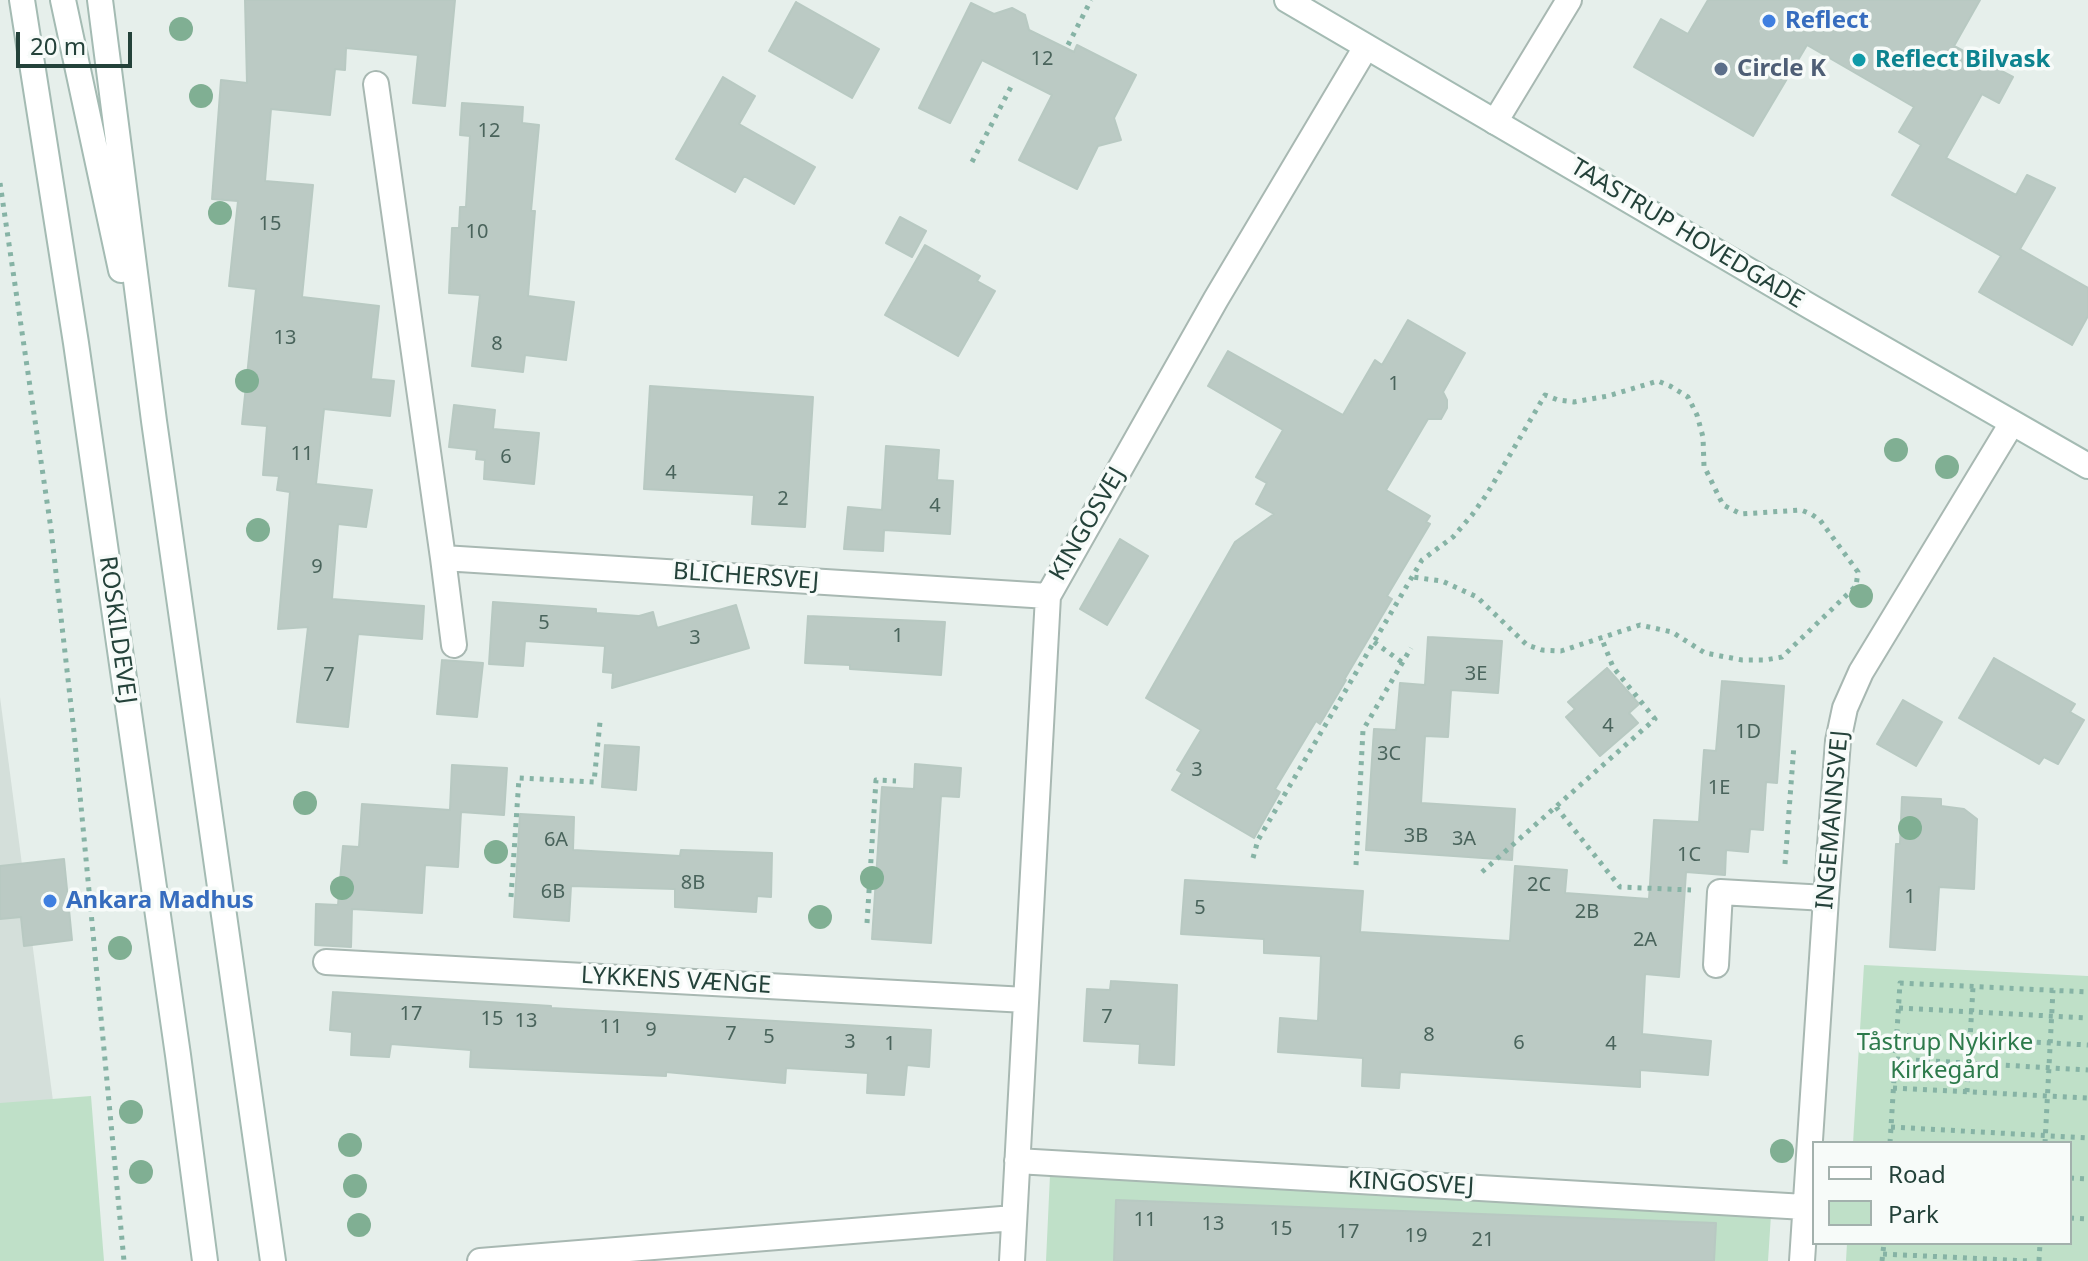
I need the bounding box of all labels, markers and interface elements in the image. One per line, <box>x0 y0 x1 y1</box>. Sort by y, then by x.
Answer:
place label: Reflect <box>1785 7 1869 35</box>
marker: Reflect <box>1760 12 1778 30</box>
scale bar <box>20 16 136 66</box>
text: 20 m <box>30 29 86 62</box>
place label: Reflect Bilvask <box>1875 46 2050 74</box>
house number: 12 <box>1031 47 1053 71</box>
marker: Reflect Bilvask <box>1850 51 1868 69</box>
place label: Circle K <box>1737 55 1826 83</box>
marker: Circle K <box>1712 60 1730 78</box>
house number: 12 <box>478 119 500 143</box>
street label: TAASTRUP HOVEDGADE <box>1565 153 1809 315</box>
house number: 15 <box>259 212 281 236</box>
house number: 10 <box>466 220 488 244</box>
house number: 13 <box>274 326 296 350</box>
house number: 8 <box>491 332 503 356</box>
house number: 1 <box>1388 372 1400 396</box>
house number: 11 <box>291 442 313 466</box>
house number: 6 <box>500 445 512 469</box>
house number: 4 <box>665 461 677 485</box>
street label: KINGOSVEJ <box>1044 462 1132 586</box>
house number: 2 <box>777 487 789 511</box>
house number: 4 <box>929 494 941 518</box>
street label: ROSKILDEVEJ <box>92 554 142 706</box>
house number: 9 <box>311 555 323 579</box>
street label: BLICHERSVEJ <box>672 558 820 596</box>
house number: 5 <box>538 611 550 635</box>
house number: 1 <box>892 624 904 648</box>
house number: 3 <box>689 626 701 650</box>
house number: 3E <box>1465 662 1487 686</box>
house number: 7 <box>323 663 335 687</box>
house number: 4 <box>1602 714 1614 738</box>
house number: 1D <box>1735 720 1761 744</box>
street label: INGEMANNSVEJ <box>1811 729 1855 911</box>
house number: 3C <box>1377 742 1401 766</box>
house number: 3 <box>1191 758 1203 782</box>
house number: 1E <box>1708 776 1730 800</box>
house number: 3B <box>1404 824 1428 848</box>
house number: 3A <box>1452 827 1476 851</box>
house number: 6A <box>544 828 568 852</box>
house number: 1C <box>1677 843 1701 867</box>
house number: 8B <box>681 871 705 895</box>
house number: 2C <box>1527 873 1551 897</box>
house number: 6B <box>541 880 565 904</box>
house number: 1 <box>1904 885 1916 909</box>
place label: Ankara Madhus <box>66 887 254 915</box>
marker: Ankara Madhus <box>41 892 59 910</box>
house number: 5 <box>1194 896 1206 920</box>
house number: 2B <box>1575 900 1599 924</box>
house number: 2A <box>1633 928 1657 952</box>
street label: LYKKENS VÆNGE <box>580 962 772 1000</box>
house number: 17 <box>400 1002 422 1026</box>
house number: 7 <box>1101 1005 1113 1029</box>
house number: 15 <box>481 1007 503 1031</box>
house number: 13 <box>515 1009 537 1033</box>
house number: 11 <box>600 1015 622 1039</box>
house number: 9 <box>645 1018 657 1042</box>
house number: 7 <box>725 1022 737 1046</box>
house number: 8 <box>1423 1023 1435 1047</box>
house number: 5 <box>763 1025 775 1049</box>
park label: Tåstrup Nykirke Kirkegård <box>1857 1029 2033 1085</box>
house number: 3 <box>844 1030 856 1054</box>
house number: 6 <box>1513 1031 1525 1055</box>
house number: 1 <box>884 1032 896 1056</box>
house number: 4 <box>1605 1032 1617 1056</box>
legend <box>1812 1141 2072 1245</box>
text: Road <box>1888 1157 1946 1190</box>
street label: KINGOSVEJ <box>1347 1166 1475 1202</box>
text: Park <box>1888 1197 1939 1230</box>
house number: 11 <box>1134 1208 1156 1232</box>
house number: 13 <box>1202 1212 1224 1236</box>
house number: 15 <box>1270 1217 1292 1241</box>
house number: 17 <box>1337 1220 1359 1244</box>
house number: 19 <box>1405 1224 1427 1248</box>
house number: 21 <box>1472 1228 1494 1252</box>

